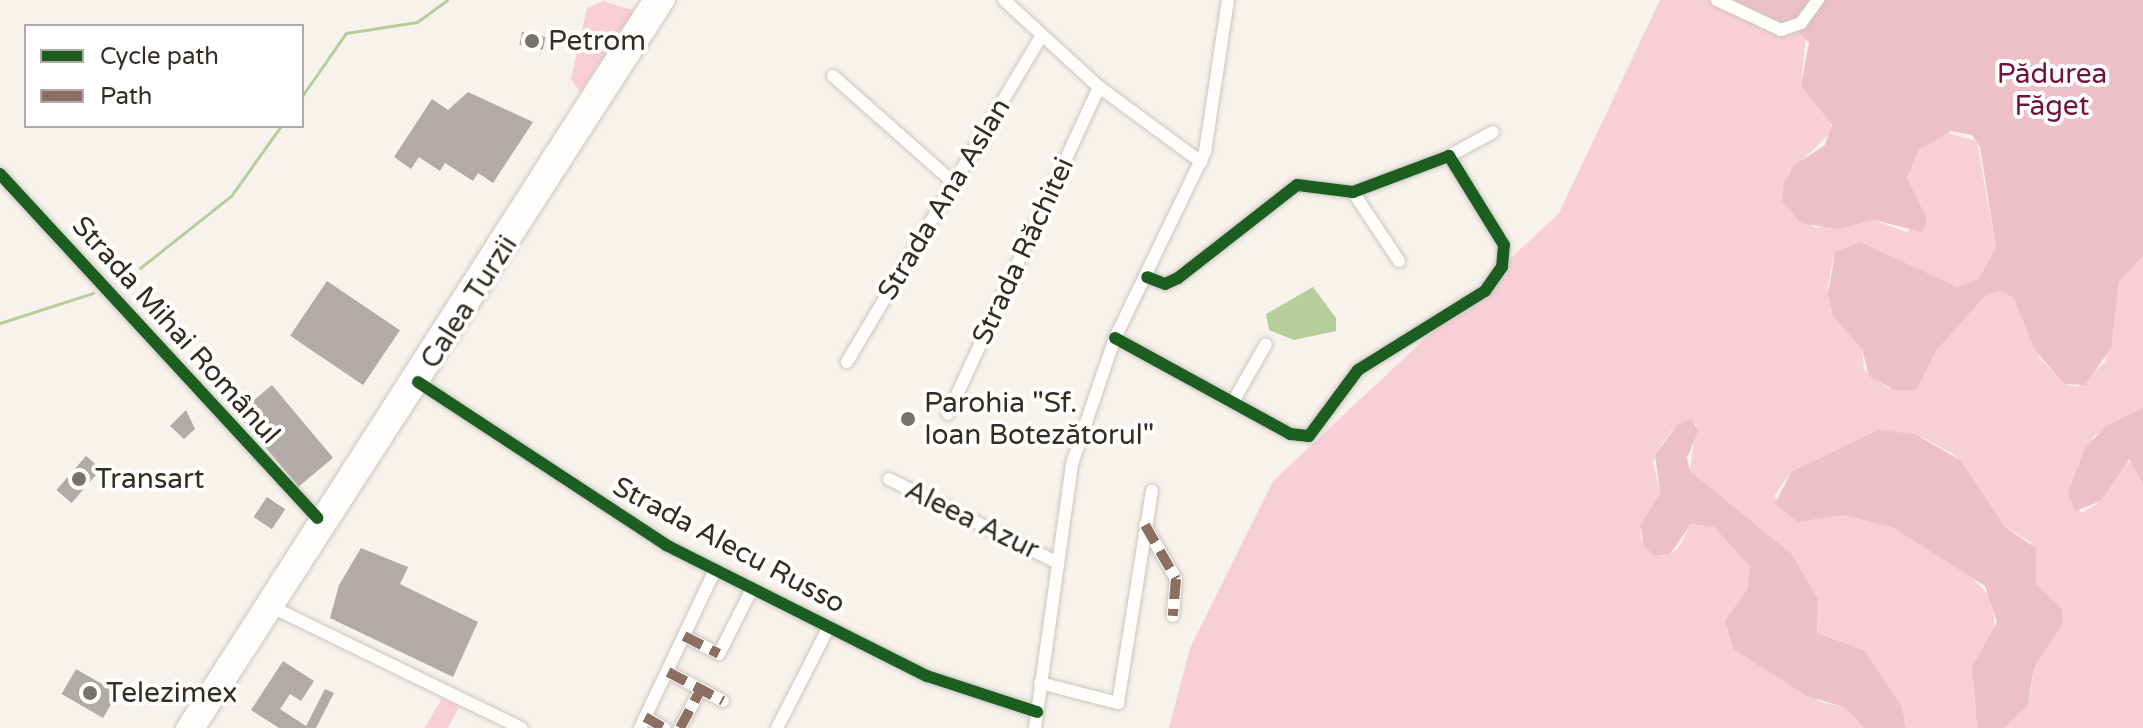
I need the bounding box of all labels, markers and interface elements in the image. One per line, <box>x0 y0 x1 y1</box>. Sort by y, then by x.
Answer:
legend <box>24 24 304 128</box>
place label: Petrom <box>548 24 646 58</box>
marker: Petrom <box>523 32 541 50</box>
text: Cycle path <box>100 42 219 71</box>
park label: Pădurea Făget <box>1997 57 2107 123</box>
text: Path <box>100 82 153 111</box>
street label: Strada Ana Aslan <box>871 92 1017 306</box>
street label: Strada Răchitei <box>965 152 1081 350</box>
street label: Strada Mihai Românul <box>65 209 287 451</box>
street label: Calea Turzii <box>413 229 525 375</box>
place label: Parohia "Sf. Ioan Botezătorul" <box>924 386 1154 452</box>
marker: Parohia "Sf. Ioan Botezătorul" <box>899 410 917 428</box>
place label: Transart <box>95 462 204 496</box>
marker: Transart <box>70 470 88 488</box>
street label: Strada Alecu Russo <box>607 470 851 620</box>
street label: Aleea Azur <box>899 473 1045 567</box>
place label: Telezimex <box>106 676 237 710</box>
marker: Telezimex <box>81 684 99 702</box>

